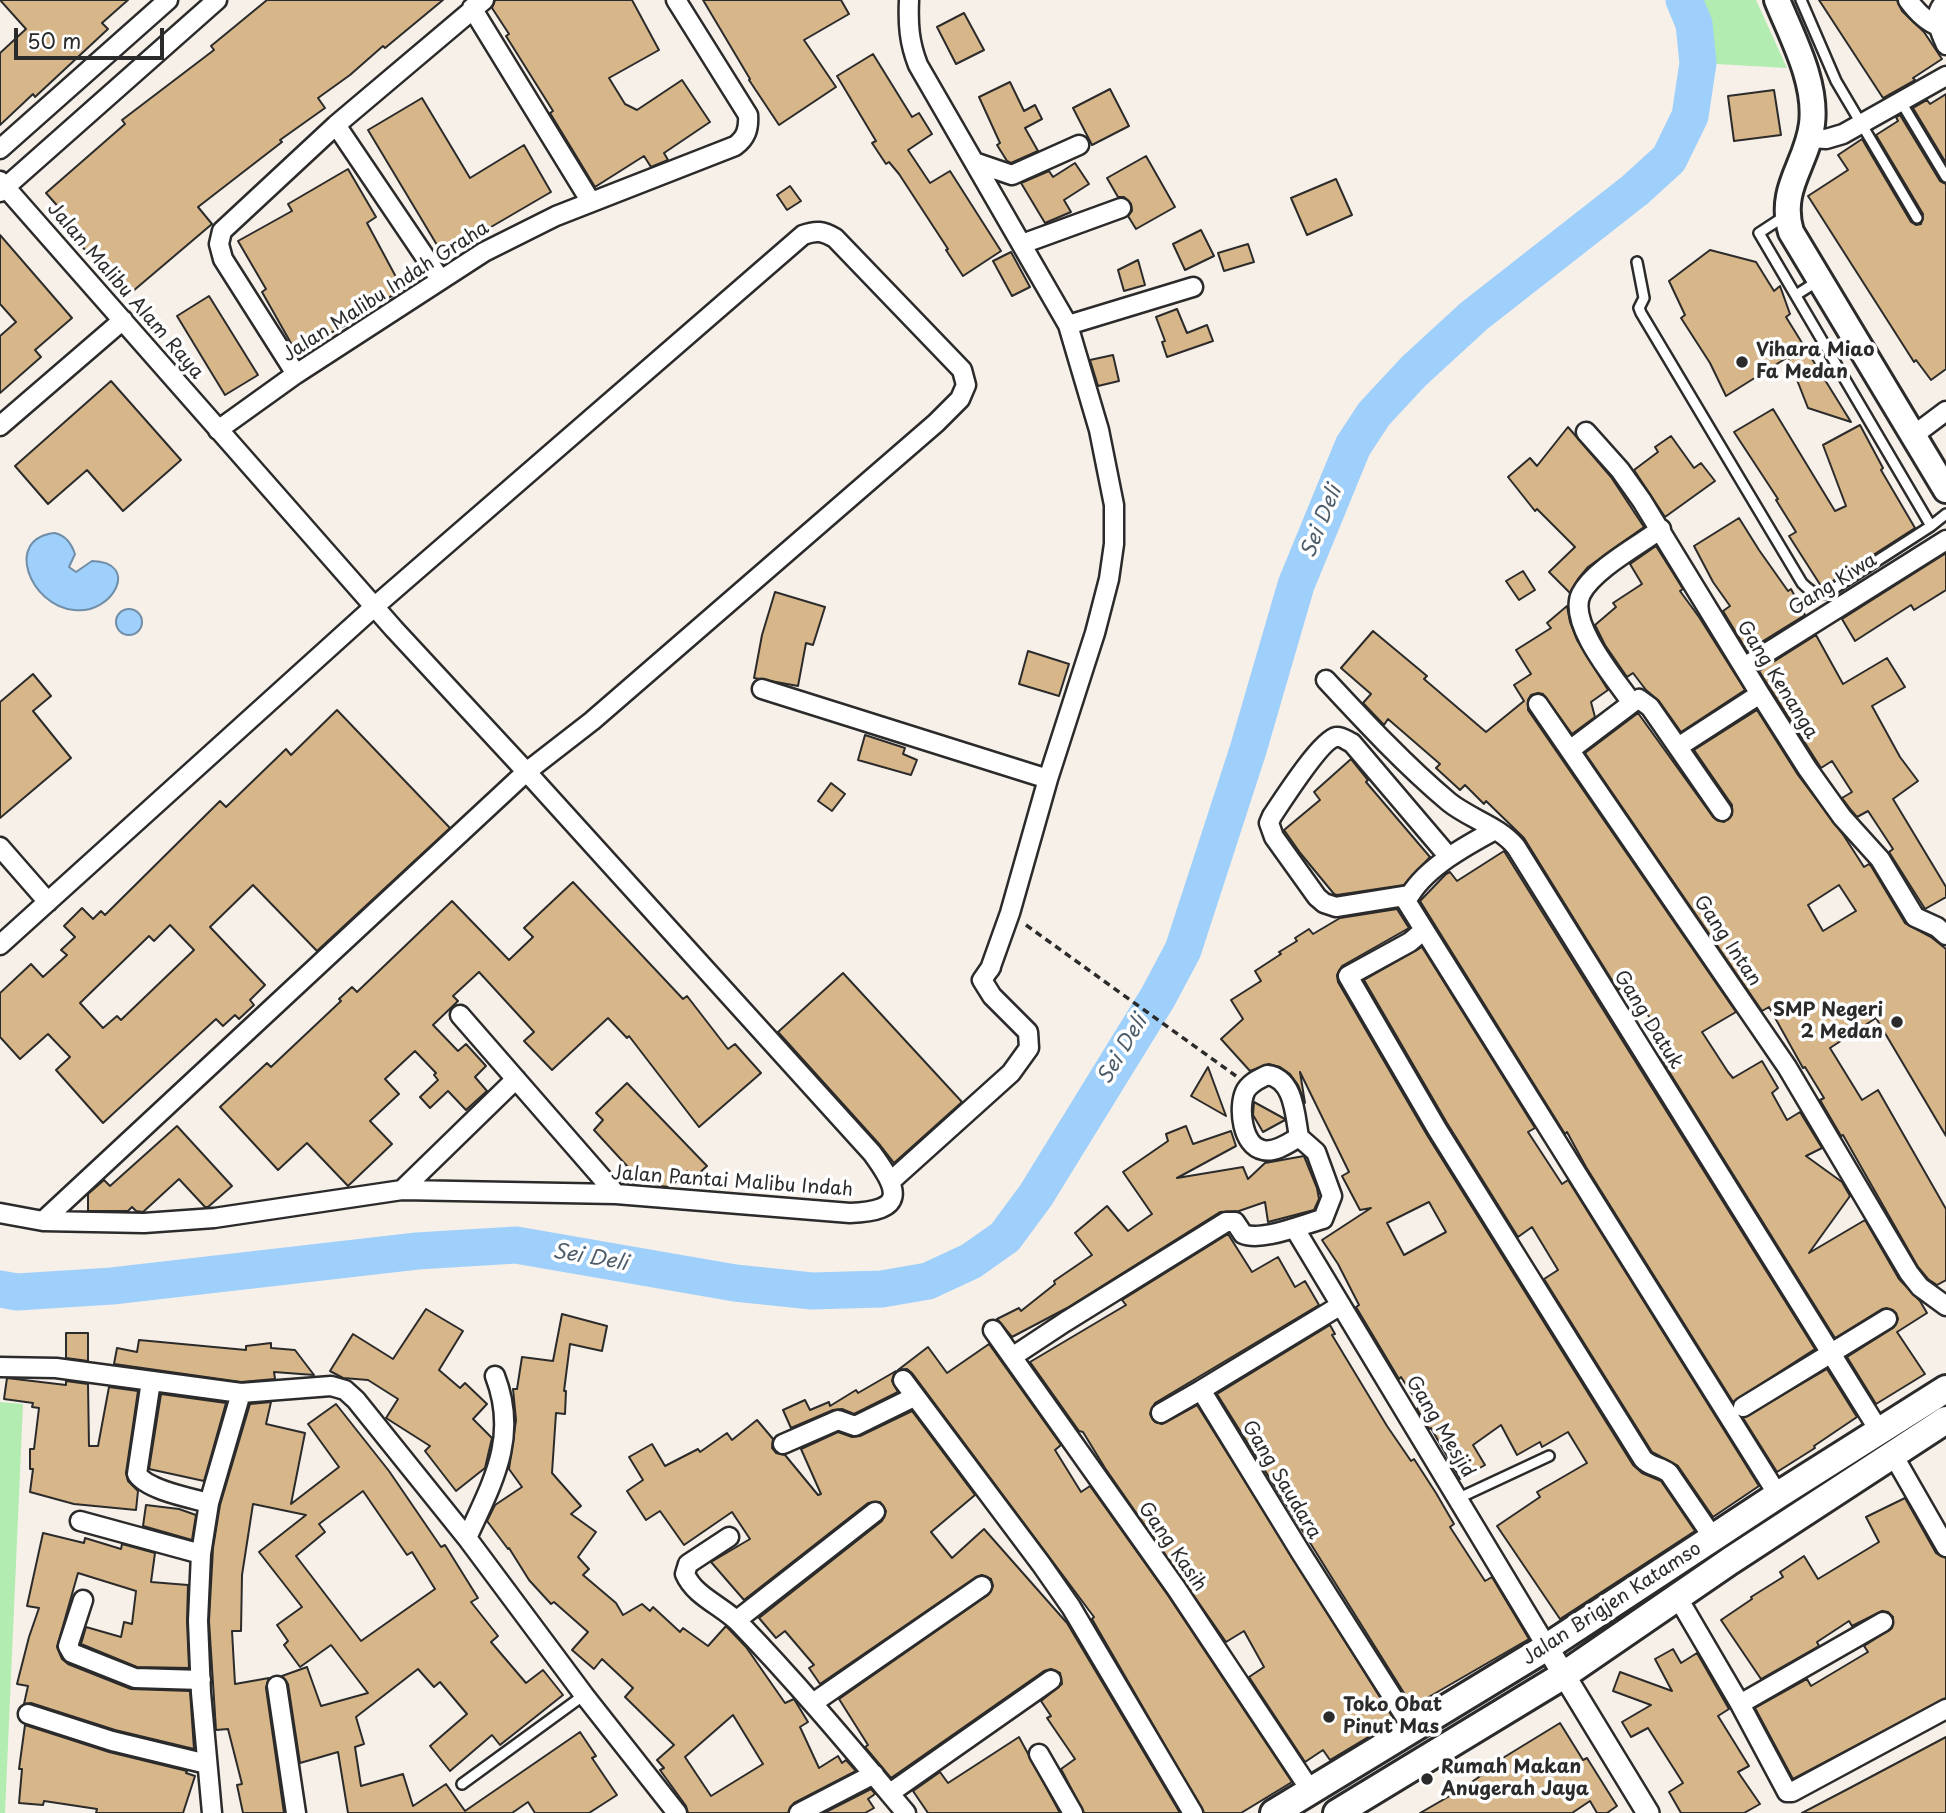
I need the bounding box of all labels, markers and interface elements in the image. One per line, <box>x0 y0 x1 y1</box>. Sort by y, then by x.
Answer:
scale bar <box>18 14 168 58</box>
text: 50 m <box>27 24 81 56</box>
street label: Jalan Malibu Alam Raya <box>42 198 208 384</box>
street label: Jalan Malibu Indah Graha <box>279 217 493 367</box>
place label: Vihara Miao Fa Medan <box>1756 340 1874 384</box>
marker: Vihara Miao Fa Medan <box>1734 354 1750 370</box>
water label: Sei Deli <box>1296 482 1348 562</box>
street label: Gang Kiwa <box>1785 549 1881 621</box>
street label: Gang Kenanga <box>1732 617 1822 743</box>
street label: Gang Intan <box>1688 891 1766 991</box>
street label: Gang Datuk <box>1609 966 1687 1074</box>
place label: SMP Negeri 2 Medan <box>1773 1000 1883 1044</box>
water label: Sei Deli <box>1093 1011 1153 1089</box>
marker: SMP Negeri 2 Medan <box>1889 1014 1905 1030</box>
street label: Jalan Pantai Malibu Indah <box>610 1162 854 1202</box>
water label: Sei Deli <box>551 1239 629 1277</box>
street label: Gang Mesjid <box>1401 1372 1479 1482</box>
street label: Gang Saudara <box>1237 1417 1325 1543</box>
street label: Gang Kasih <box>1133 1498 1211 1596</box>
street label: Jalan Brigjen Katamso <box>1518 1538 1706 1670</box>
place label: Toko Obat Pinut Mas <box>1343 1695 1442 1739</box>
marker: Toko Obat Pinut Mas <box>1321 1709 1337 1725</box>
place label: Rumah Makan Anugerah Jaya <box>1441 1757 1589 1801</box>
marker: Rumah Makan Anugerah Jaya <box>1419 1771 1435 1787</box>

